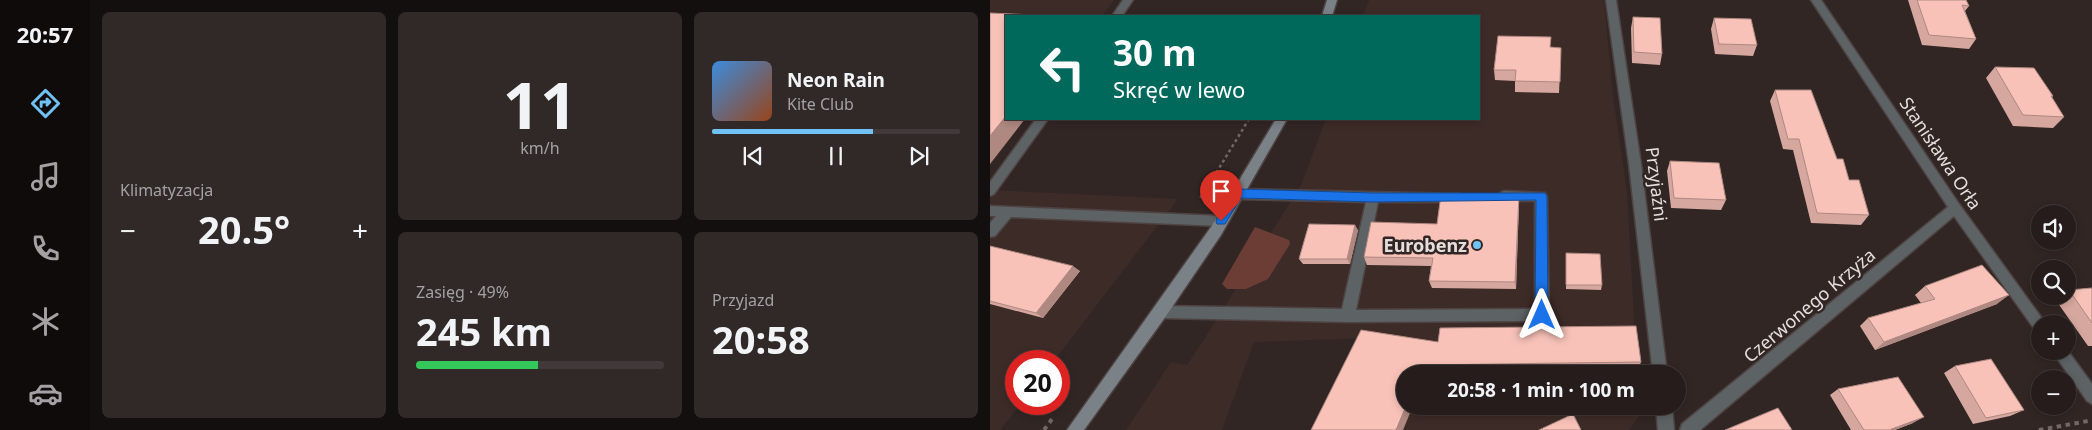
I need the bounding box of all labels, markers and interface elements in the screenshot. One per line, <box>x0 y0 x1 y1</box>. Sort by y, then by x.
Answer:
text: 20:57 <box>17 19 73 49</box>
text: 30 m <box>1113 29 1196 76</box>
icon: left <box>1030 35 1095 100</box>
text: 11 <box>503 60 577 148</box>
text: Neon Rain <box>787 67 885 93</box>
text: Skręć w lewo <box>1113 74 1245 104</box>
icon: directions <box>28 86 63 121</box>
street label: Stanisława Orła <box>1894 92 1988 214</box>
text: Kite Club <box>787 93 854 115</box>
text: km/h <box>520 137 560 159</box>
icon: previous <box>739 142 767 170</box>
icon: pause <box>822 142 850 170</box>
icon: next <box>905 142 933 170</box>
street label: Przyjaźni <box>1641 145 1673 223</box>
icon: music <box>28 159 63 194</box>
pin <box>1200 170 1242 221</box>
icon: arrive <box>1207 177 1235 205</box>
text: Klimatyzacja <box>120 179 213 201</box>
text: 20.5° <box>198 203 290 255</box>
map controls <box>2031 205 2076 415</box>
button: sound <box>2031 205 2076 250</box>
text: − <box>120 211 136 249</box>
text: + <box>352 211 368 249</box>
icon: phone <box>28 231 63 266</box>
place label: Eurobenz <box>1384 233 1467 257</box>
marker: Eurobenz <box>1471 239 1483 251</box>
street label: Czerwonego Krzyża <box>1738 243 1880 367</box>
button: search <box>2031 260 2076 305</box>
text: Zasięg · 49% <box>416 281 509 303</box>
position arrow <box>1515 288 1567 340</box>
text: Przyjazd <box>712 289 774 311</box>
icon: climate <box>28 304 63 339</box>
text: 245 km <box>416 305 552 357</box>
text: 20:58 <box>712 313 810 365</box>
button: + <box>2031 315 2076 360</box>
speed limit sign: 20 <box>1005 350 1070 415</box>
button: − <box>2031 370 2076 415</box>
icon: car <box>28 376 63 411</box>
text: 20:58 · 1 min · 100 m <box>1447 377 1635 403</box>

